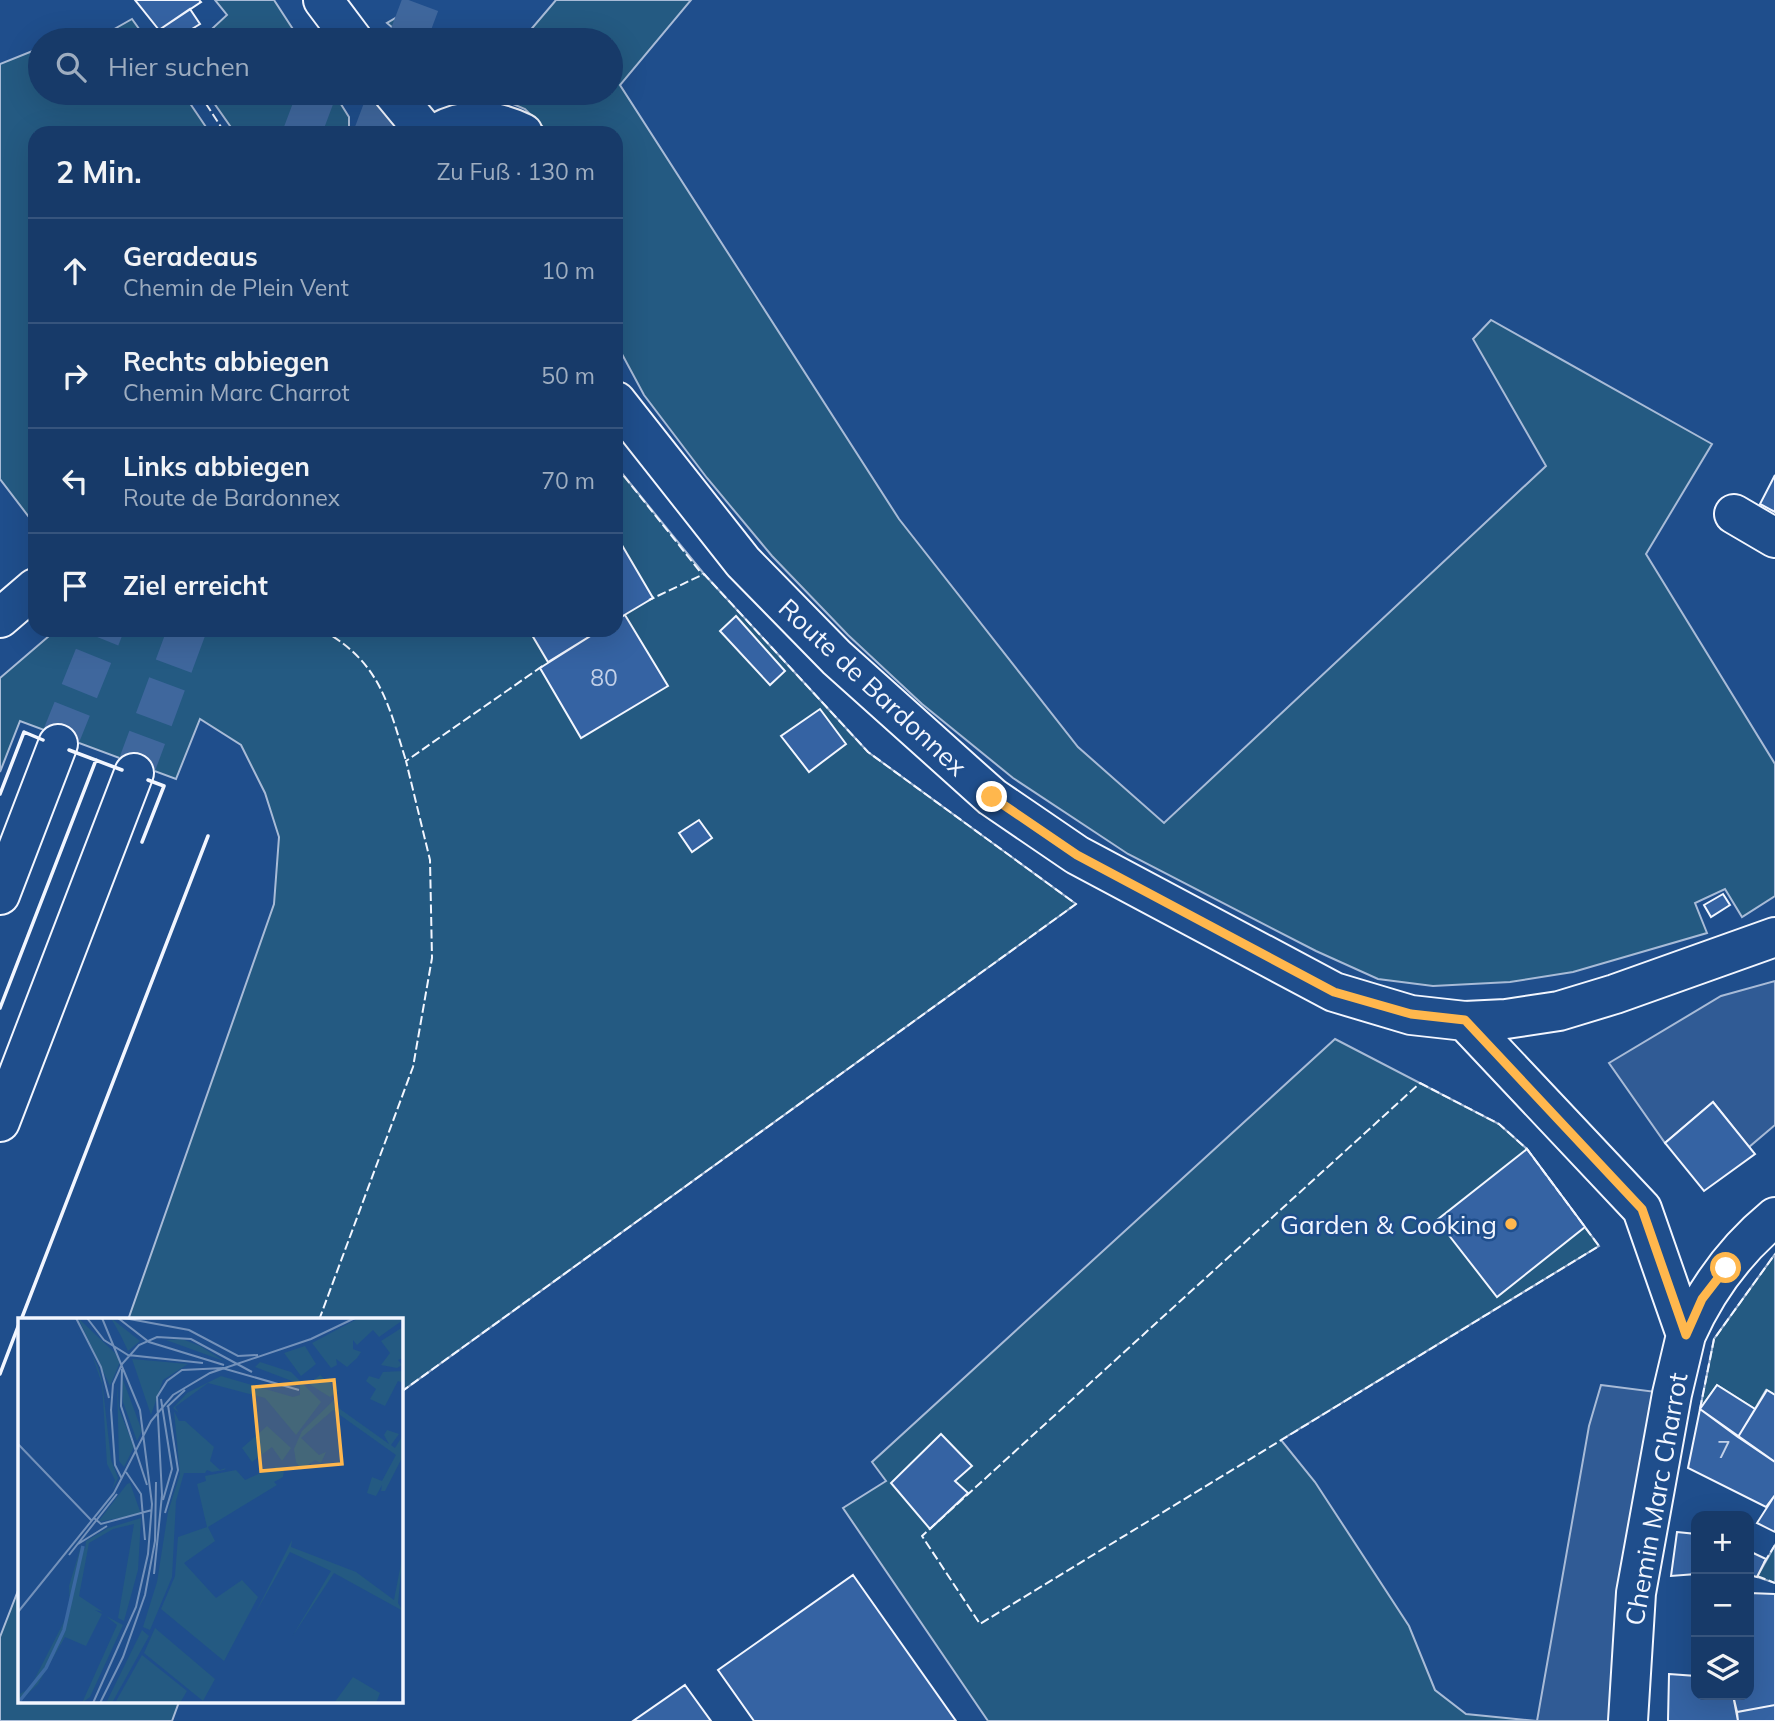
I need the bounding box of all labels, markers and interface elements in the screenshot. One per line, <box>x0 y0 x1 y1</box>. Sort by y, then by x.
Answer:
search box <box>28 28 623 105</box>
icon: search <box>52 48 90 86</box>
text: Hier suchen <box>108 50 250 83</box>
text: 2 Min. <box>56 153 142 191</box>
text: Zu Fuß · 130 m <box>437 157 595 186</box>
text: Geradeaus <box>123 240 258 273</box>
icon: ahead <box>56 252 94 290</box>
text: 10 m <box>541 256 595 285</box>
text: Chemin de Plein Vent <box>123 273 349 302</box>
text: Rechts abbiegen <box>123 345 329 378</box>
icon: right <box>56 357 94 395</box>
text: 50 m <box>541 361 595 390</box>
text: Chemin Marc Charrot <box>123 378 350 407</box>
text: Links abbiegen <box>123 450 310 483</box>
icon: left <box>56 462 94 500</box>
text: 70 m <box>541 466 595 495</box>
text: Route de Bardonnex <box>123 483 340 512</box>
icon: arrive <box>56 567 94 605</box>
text: Ziel erreicht <box>123 569 268 602</box>
street label: Route de Bardonnex <box>772 591 974 783</box>
house number: 80 <box>590 663 618 692</box>
route end <box>976 781 1007 812</box>
place label: Garden & Cooking <box>1280 1208 1497 1241</box>
marker: Garden & Cooking <box>1503 1216 1519 1232</box>
route start <box>1710 1252 1741 1283</box>
inset map <box>18 1318 402 1704</box>
street label: Chemin Marc Charrot <box>1618 1370 1694 1628</box>
house number: 7 <box>1717 1435 1731 1464</box>
map controls <box>1691 1511 1754 1700</box>
button: + <box>1691 1511 1754 1574</box>
button: − <box>1691 1574 1754 1637</box>
button: layers <box>1691 1637 1754 1700</box>

